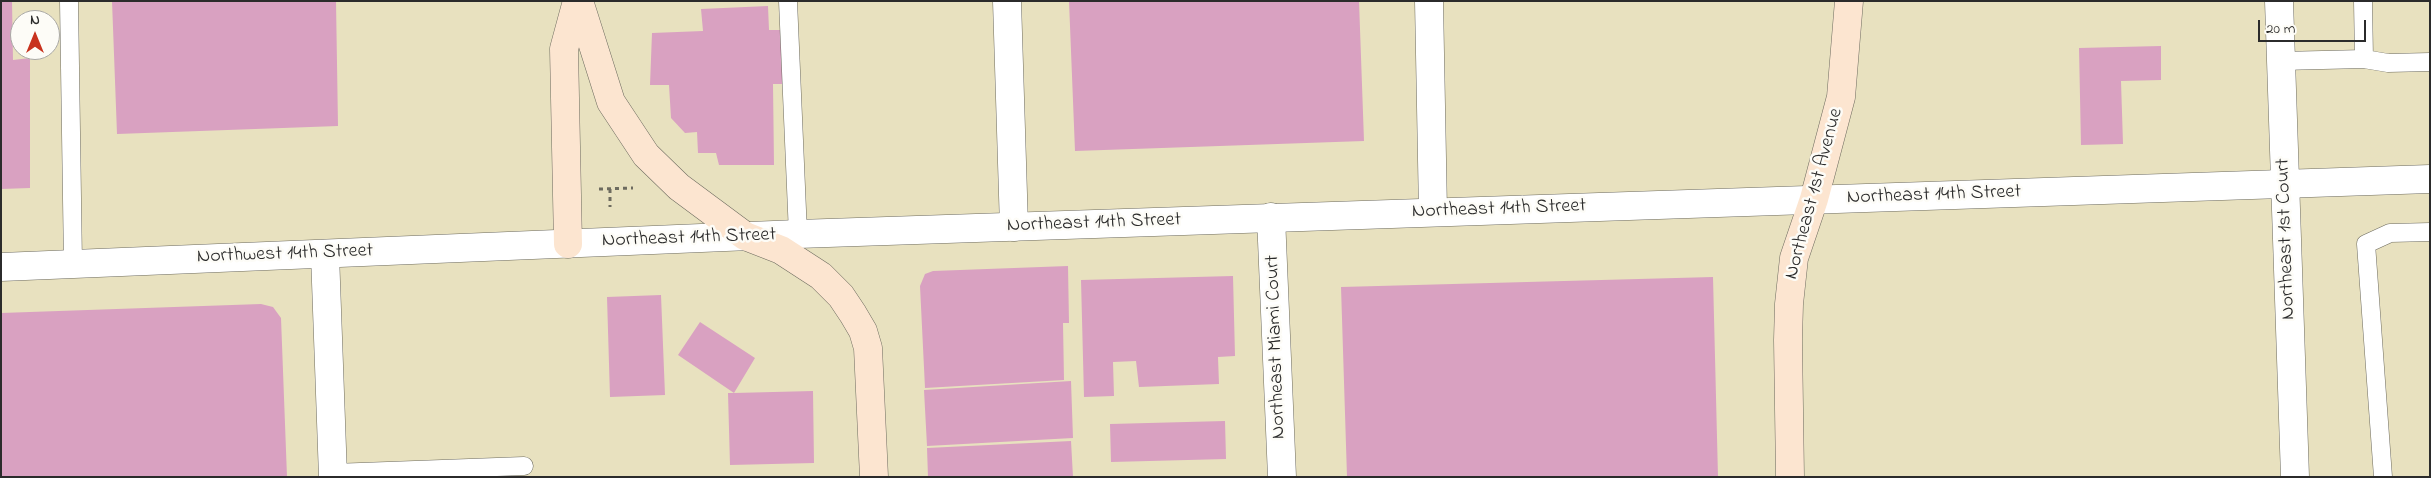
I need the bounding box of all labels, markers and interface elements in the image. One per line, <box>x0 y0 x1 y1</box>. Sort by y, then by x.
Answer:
north arrow <box>10 10 60 60</box>
text: N <box>30 10 40 31</box>
scale bar <box>2261 10 2368 42</box>
text: 20 m <box>2266 18 2295 40</box>
street label: Northeast 1st Avenue <box>1781 106 1849 282</box>
street label: Northeast 1st Court <box>2272 158 2302 320</box>
street label: Northeast 14th Street <box>1847 181 2021 211</box>
street label: Northeast 14th Street <box>1412 195 1586 225</box>
street label: Northeast 14th Street <box>1007 209 1181 239</box>
street label: Northeast 14th Street <box>602 224 776 254</box>
street label: Northwest 14th Street <box>196 240 374 270</box>
street label: Northeast Miami Court <box>1262 254 1292 440</box>

